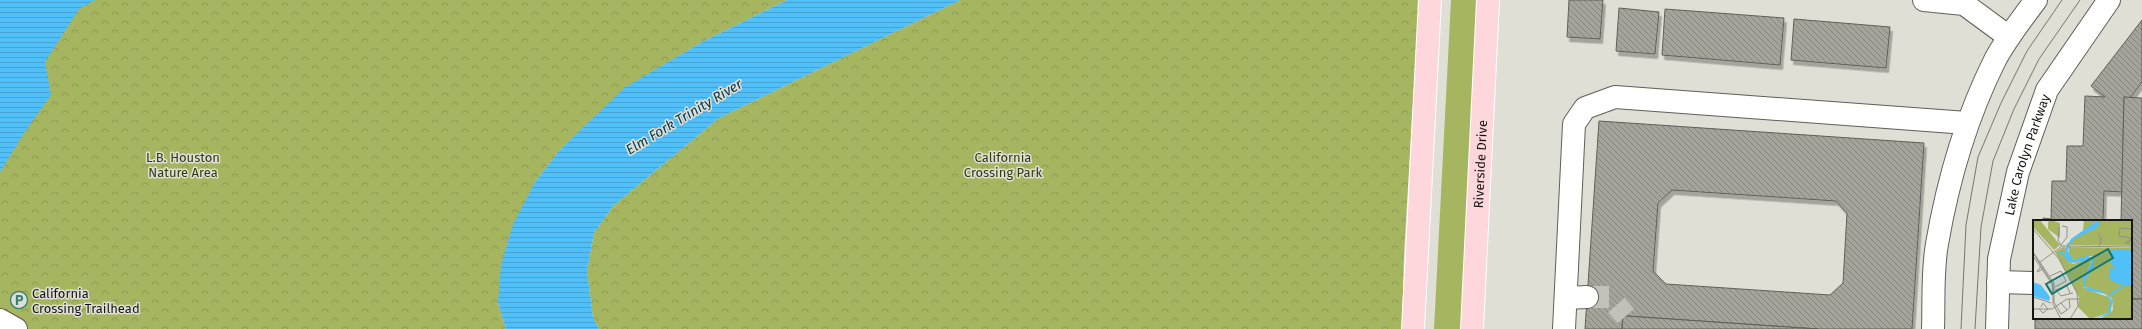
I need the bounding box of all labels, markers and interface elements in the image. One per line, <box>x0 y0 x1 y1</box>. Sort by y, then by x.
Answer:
water label: Elm Fork Trinity River <box>623 75 746 158</box>
street label: Lake Carolyn Parkway <box>2001 92 2053 217</box>
street label: Riverside Drive <box>1470 120 1490 209</box>
park label: L.B. Houston Nature Area <box>146 150 220 180</box>
park label: California Crossing Park <box>964 150 1043 180</box>
inset map <box>2033 220 2132 319</box>
place label: California Crossing Trailhead <box>32 286 140 316</box>
parking icon: California Crossing Trailhead <box>9 290 29 310</box>

